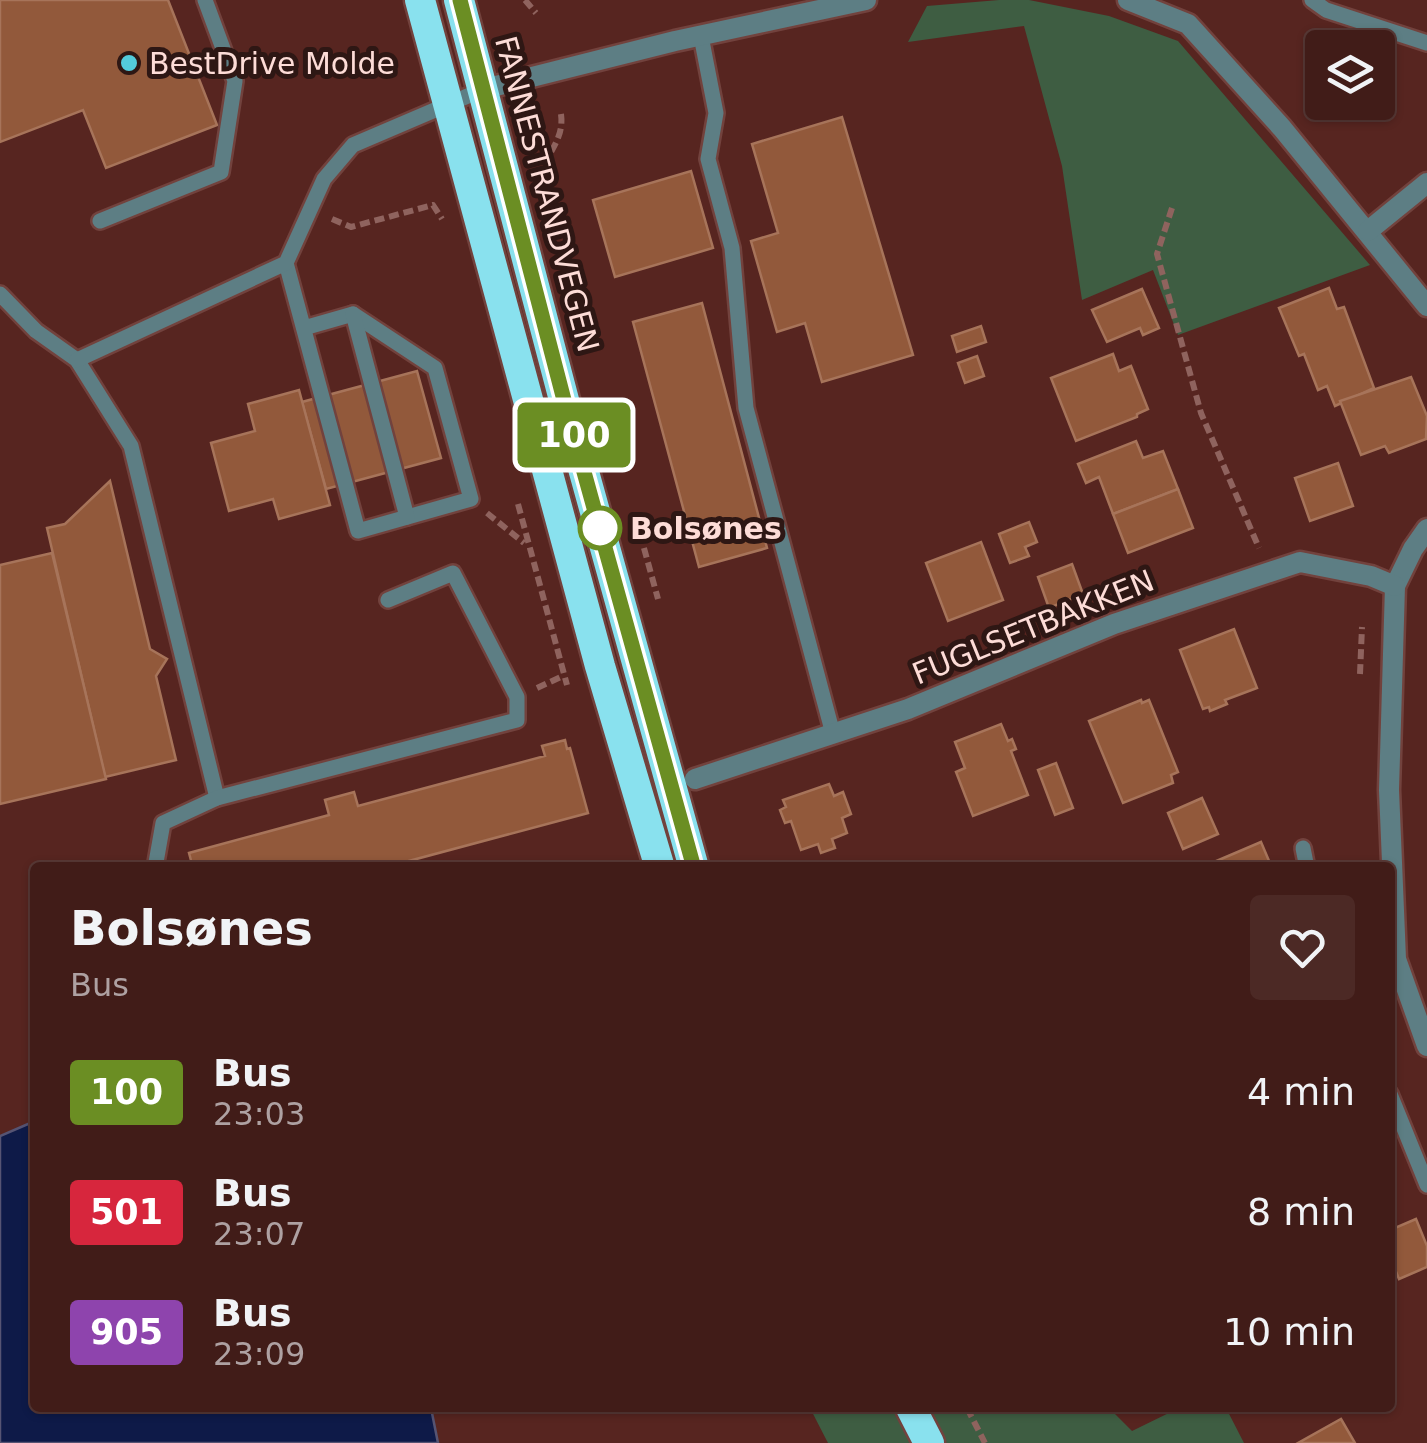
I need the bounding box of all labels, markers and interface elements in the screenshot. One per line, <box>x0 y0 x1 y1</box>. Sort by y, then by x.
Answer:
map controls <box>1305 30 1395 120</box>
button: layers <box>1305 30 1395 120</box>
street label: FANNESTRANDVEGEN <box>488 32 606 356</box>
place label: BestDrive Molde <box>149 46 395 81</box>
marker: BestDrive Molde <box>118 52 140 74</box>
line badge: 100 <box>516 402 632 468</box>
text: 100 <box>537 415 611 455</box>
marker: Bolsønes <box>579 507 621 549</box>
place label: Bolsønes <box>630 511 782 546</box>
street label: FUGLSETBAKKEN <box>907 563 1159 691</box>
button: heart <box>1250 895 1355 1000</box>
text: Bolsønes <box>70 900 313 956</box>
text: Bus <box>70 966 129 1004</box>
text: Bus <box>213 1051 292 1095</box>
text: 4 min <box>1247 1070 1355 1114</box>
text: 100 <box>90 1072 163 1112</box>
text: 23:03 <box>213 1095 305 1133</box>
text: Bus <box>213 1171 292 1215</box>
text: 8 min <box>1247 1190 1355 1234</box>
text: 501 <box>90 1192 163 1232</box>
text: 23:07 <box>213 1215 305 1253</box>
text: Bus <box>213 1291 292 1335</box>
text: 10 min <box>1223 1310 1355 1354</box>
text: 905 <box>90 1312 163 1352</box>
text: 23:09 <box>213 1335 305 1373</box>

